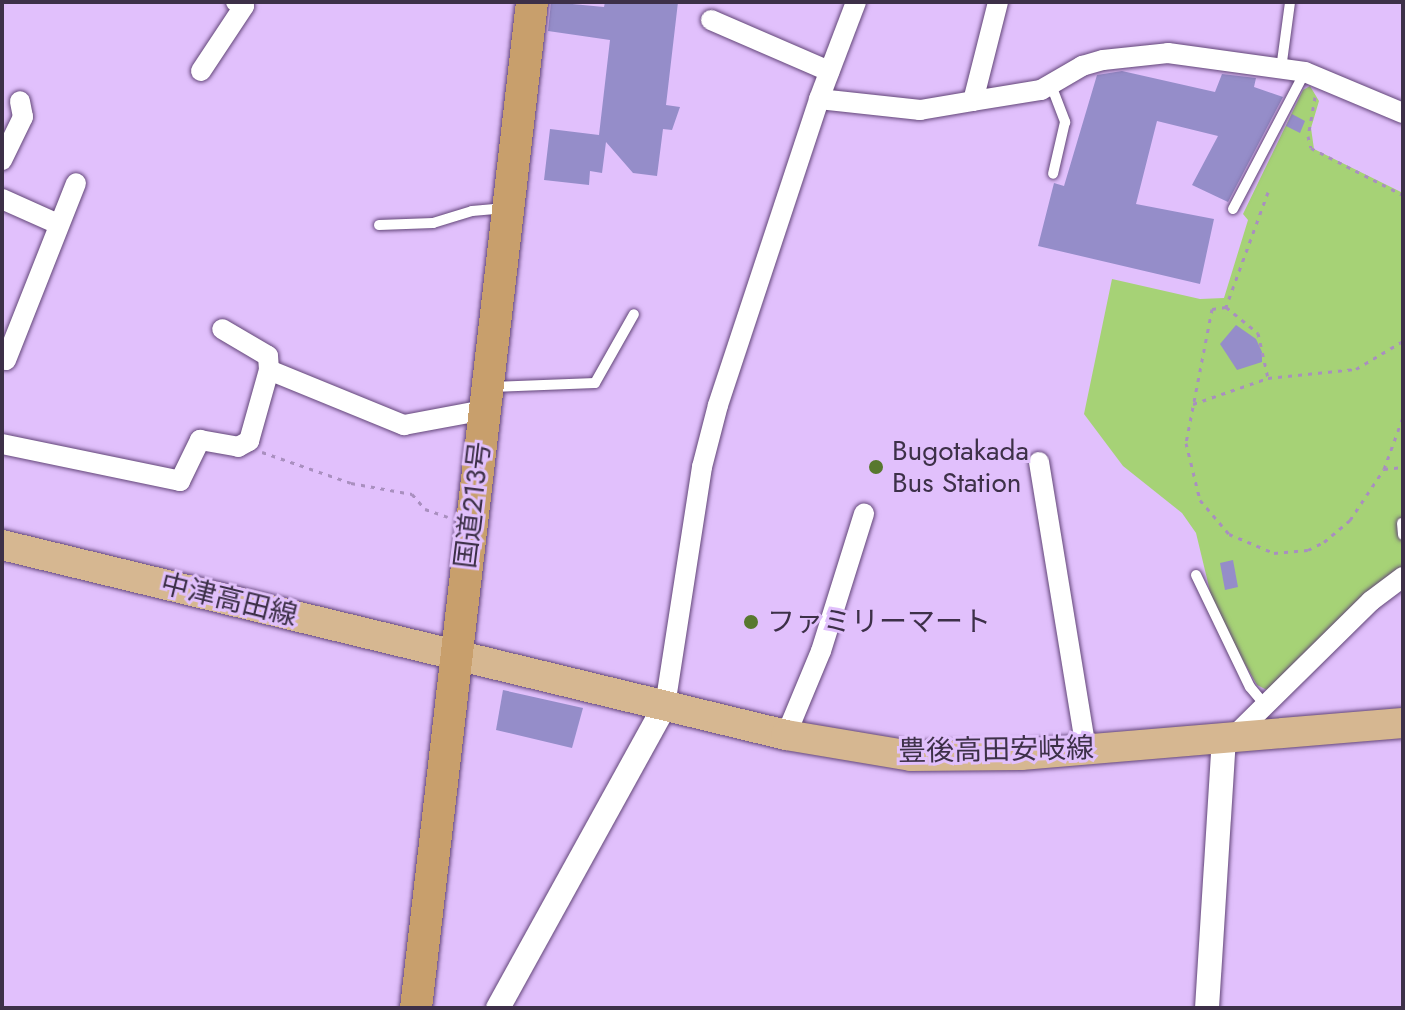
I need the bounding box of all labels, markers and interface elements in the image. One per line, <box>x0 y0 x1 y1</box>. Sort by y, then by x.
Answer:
place label: Bugotakada Bus Station <box>892 434 1029 500</box>
street label: 国道213号 <box>449 440 497 570</box>
marker: Bugotakada Bus Station <box>867 458 885 476</box>
street label: 中津高田線 <box>157 567 301 633</box>
place label: ファミリーマート <box>767 605 991 639</box>
marker: ファミリーマート <box>742 613 760 631</box>
street label: 豊後高田安岐線 <box>898 731 1094 769</box>

